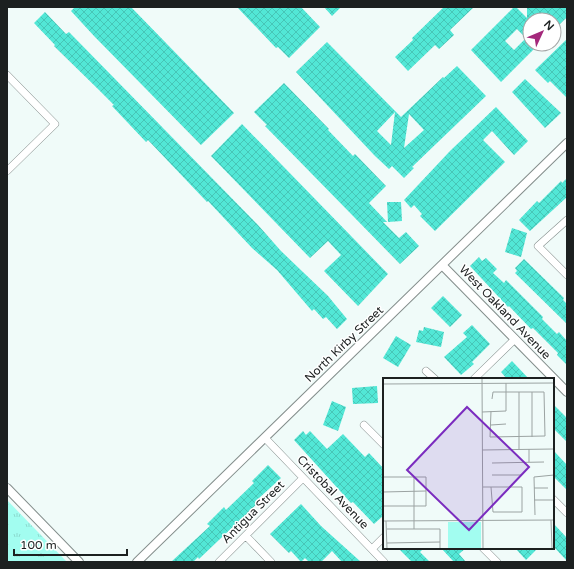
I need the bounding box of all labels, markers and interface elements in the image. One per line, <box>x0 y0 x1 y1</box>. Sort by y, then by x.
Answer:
north arrow <box>522 12 562 52</box>
text: N <box>541 18 557 33</box>
street label: West Oakland Avenue <box>456 262 554 362</box>
street label: North Kirby Street <box>302 303 386 385</box>
inset map <box>383 378 554 549</box>
street label: Cristobal Avenue <box>294 452 372 532</box>
street label: Antigua Street <box>219 478 287 546</box>
scale bar <box>14 531 127 557</box>
text: 100 m <box>20 538 57 552</box>

